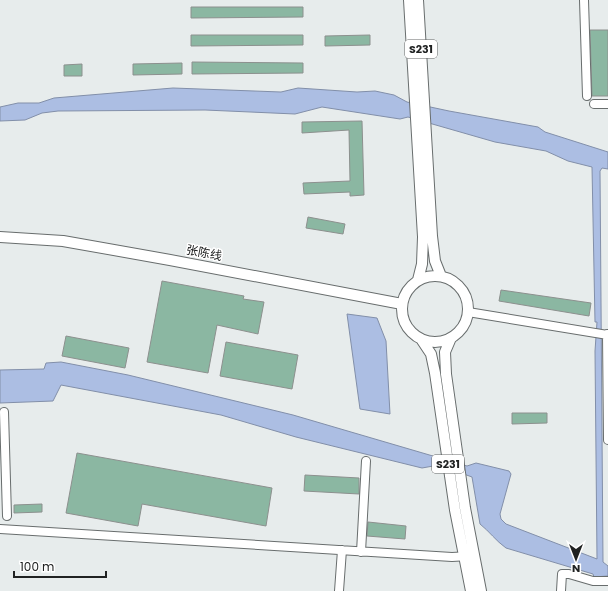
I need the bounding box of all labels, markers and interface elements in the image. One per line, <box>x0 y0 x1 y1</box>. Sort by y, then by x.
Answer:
road number: S231 <box>405 40 437 58</box>
street label: 张陈线 <box>185 241 223 264</box>
road number: S231 <box>432 455 464 473</box>
north arrow <box>556 539 596 579</box>
scale bar <box>14 553 106 579</box>
text: 100 m <box>20 558 54 575</box>
text: N <box>572 561 580 577</box>

